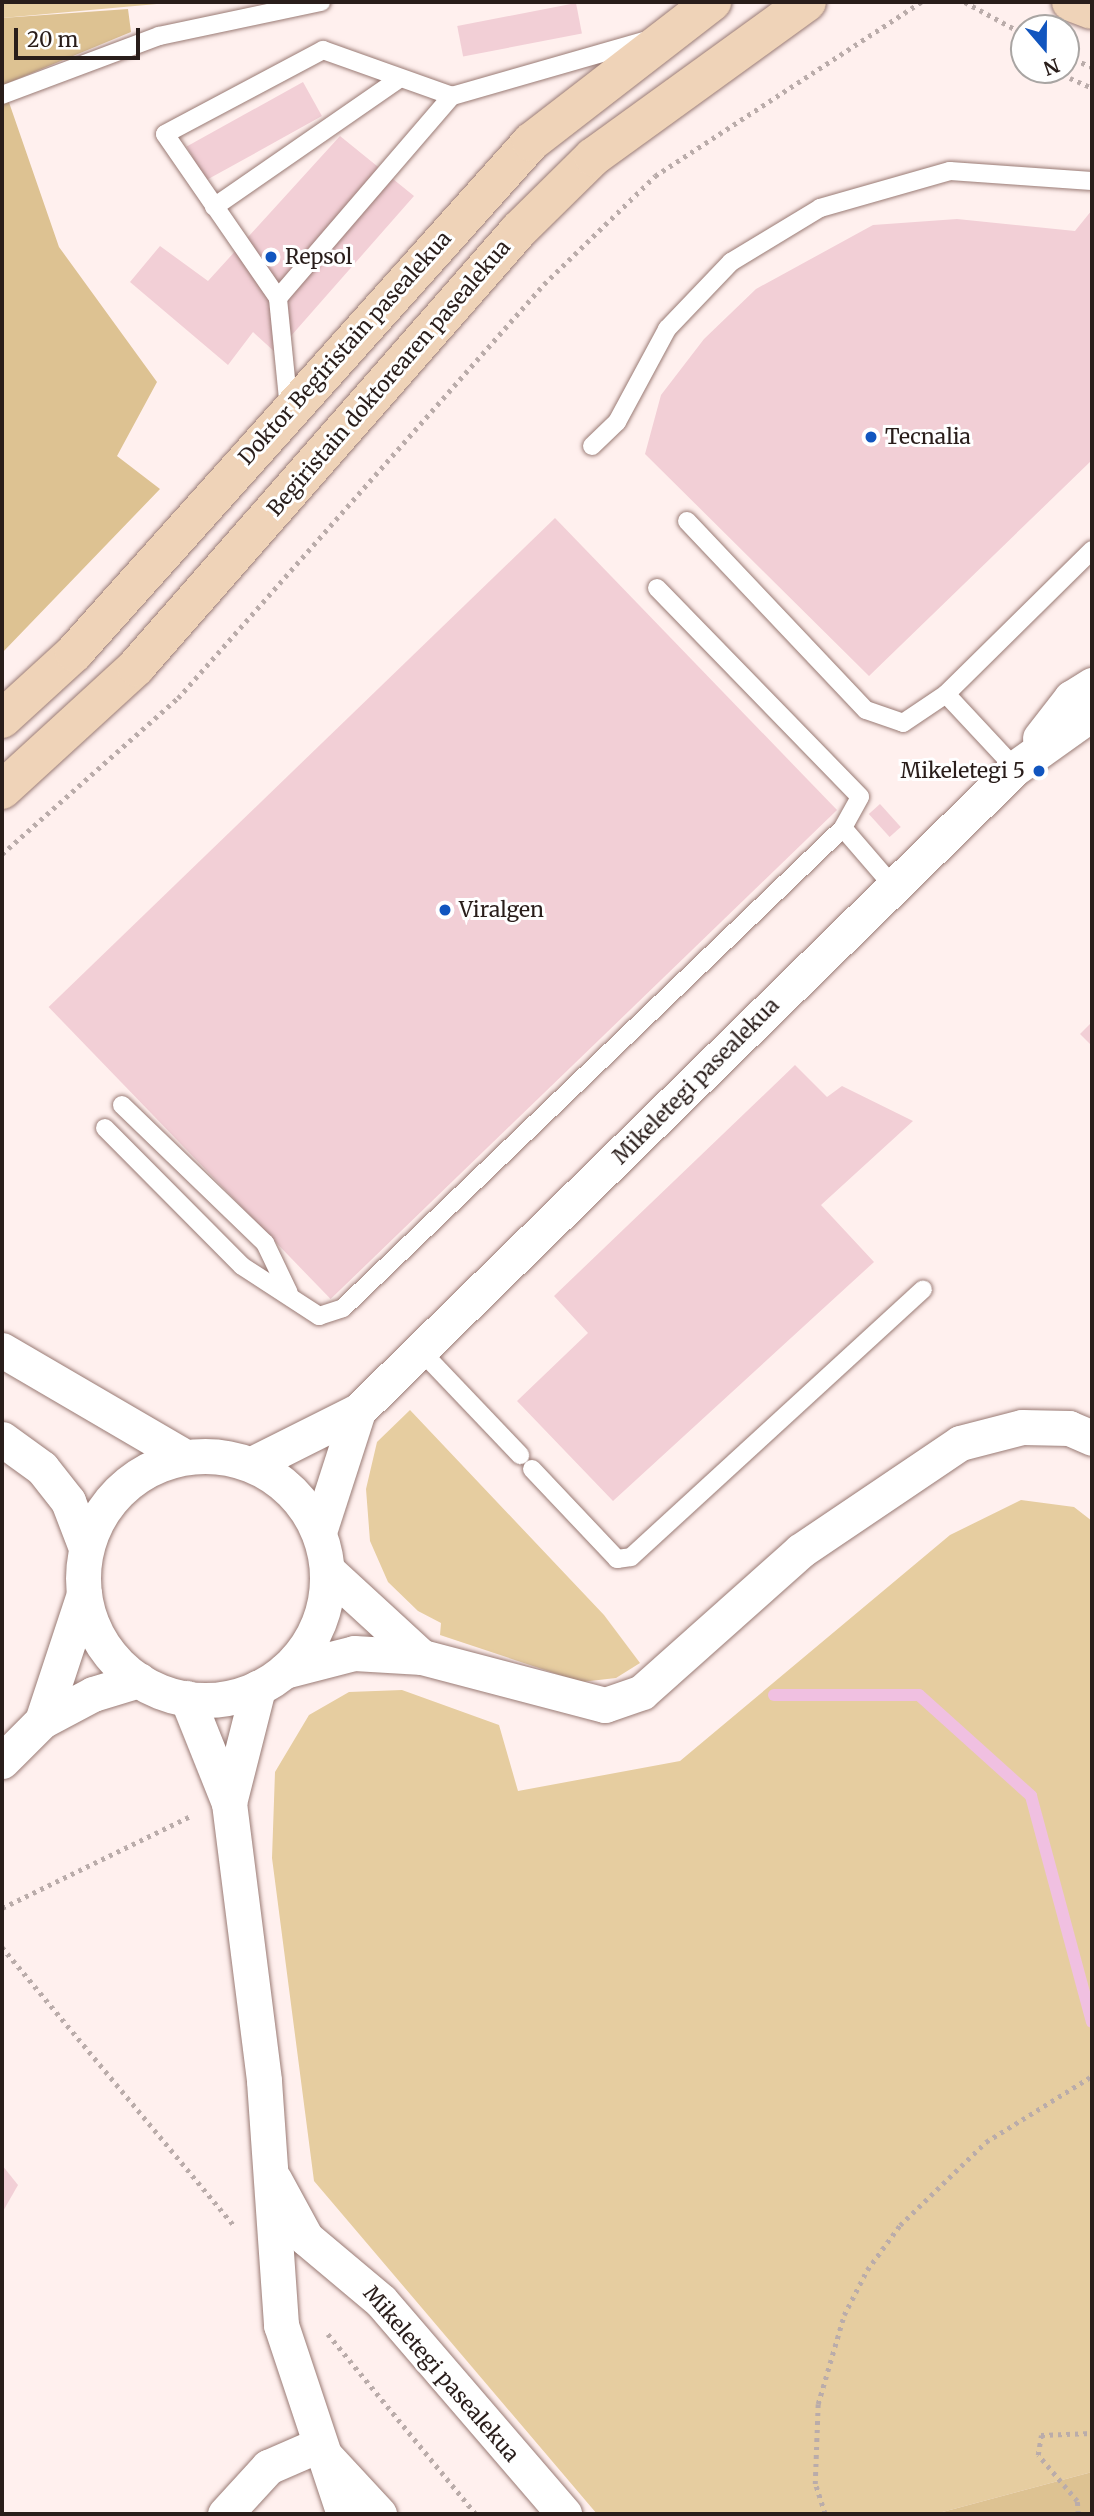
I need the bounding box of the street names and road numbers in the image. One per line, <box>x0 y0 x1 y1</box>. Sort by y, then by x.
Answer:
street label: Doktor Begiristain pasealekua <box>233 226 457 470</box>
street label: Begiristain doktorearen pasealekua <box>262 235 516 521</box>
street label: Mikeletegi pasealekua <box>608 993 784 1169</box>
street label: Mikeletegi pasealekua <box>358 2281 524 2467</box>

